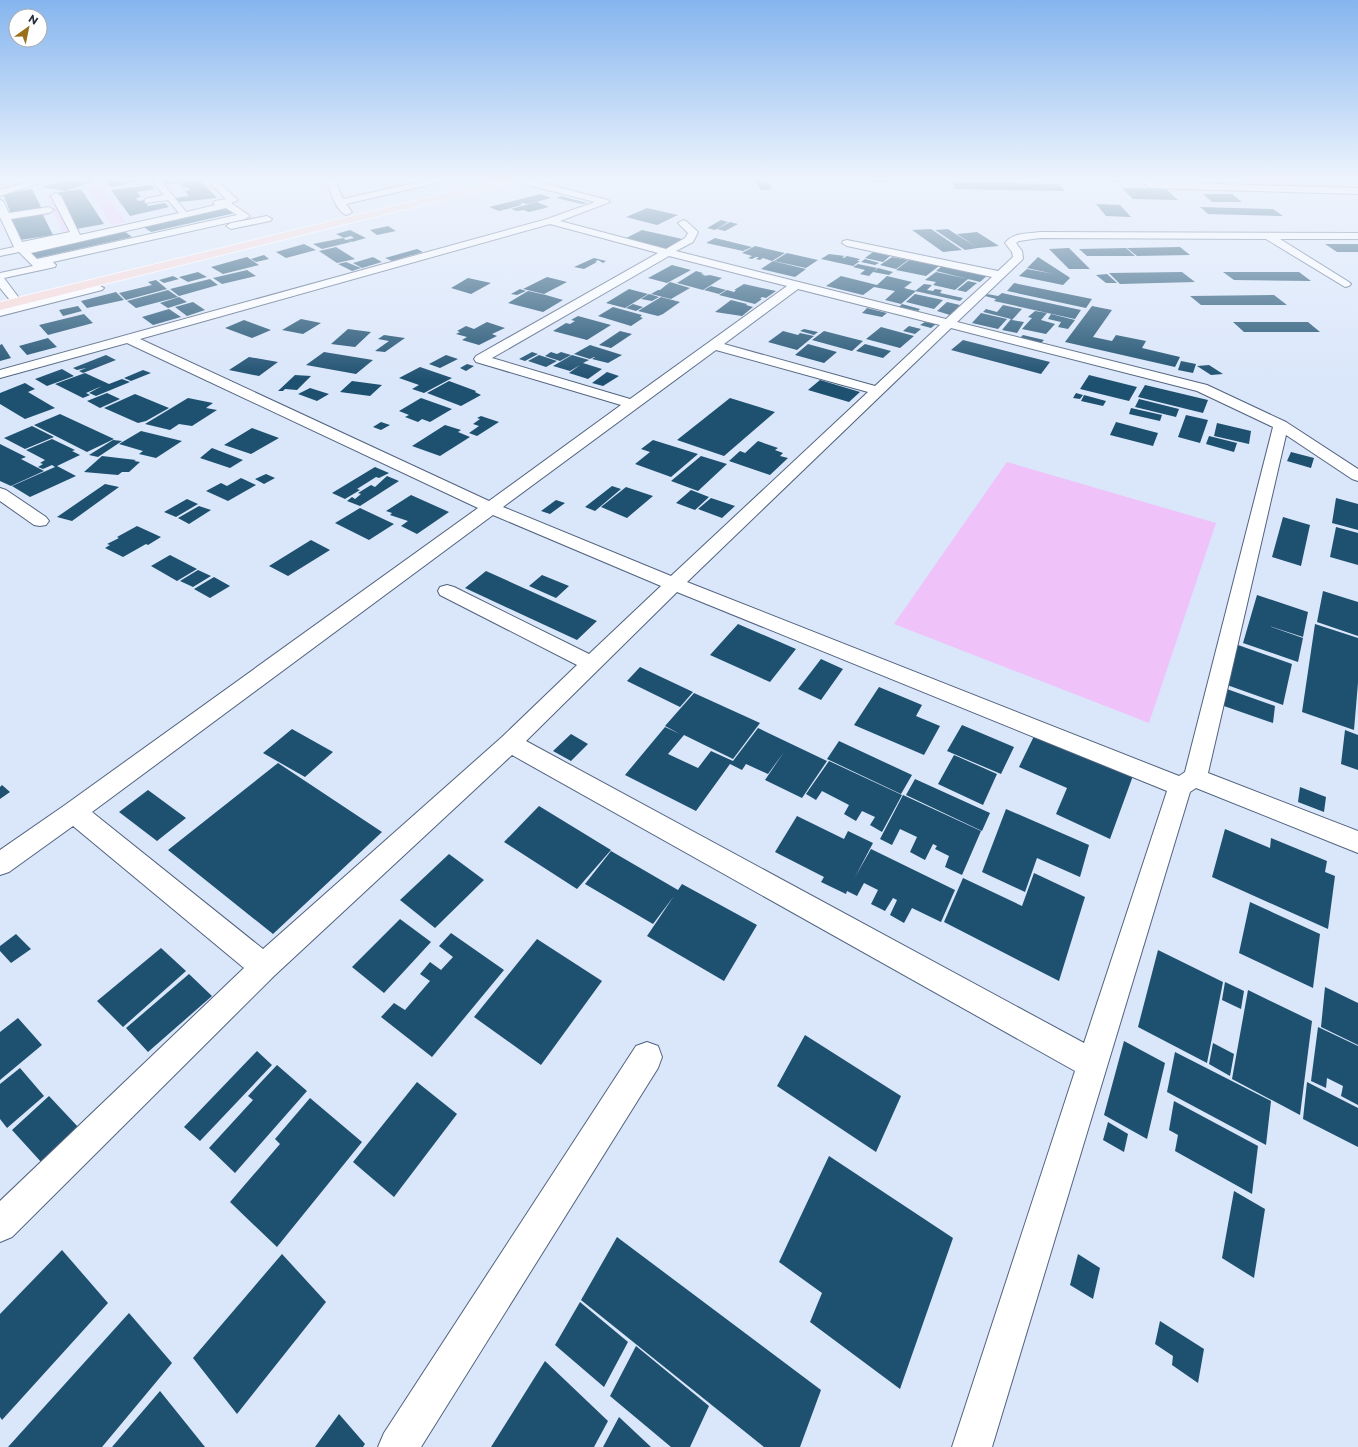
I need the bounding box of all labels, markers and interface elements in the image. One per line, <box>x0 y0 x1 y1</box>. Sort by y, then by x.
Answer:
north arrow <box>8 8 48 48</box>
text: N <box>26 11 41 28</box>

